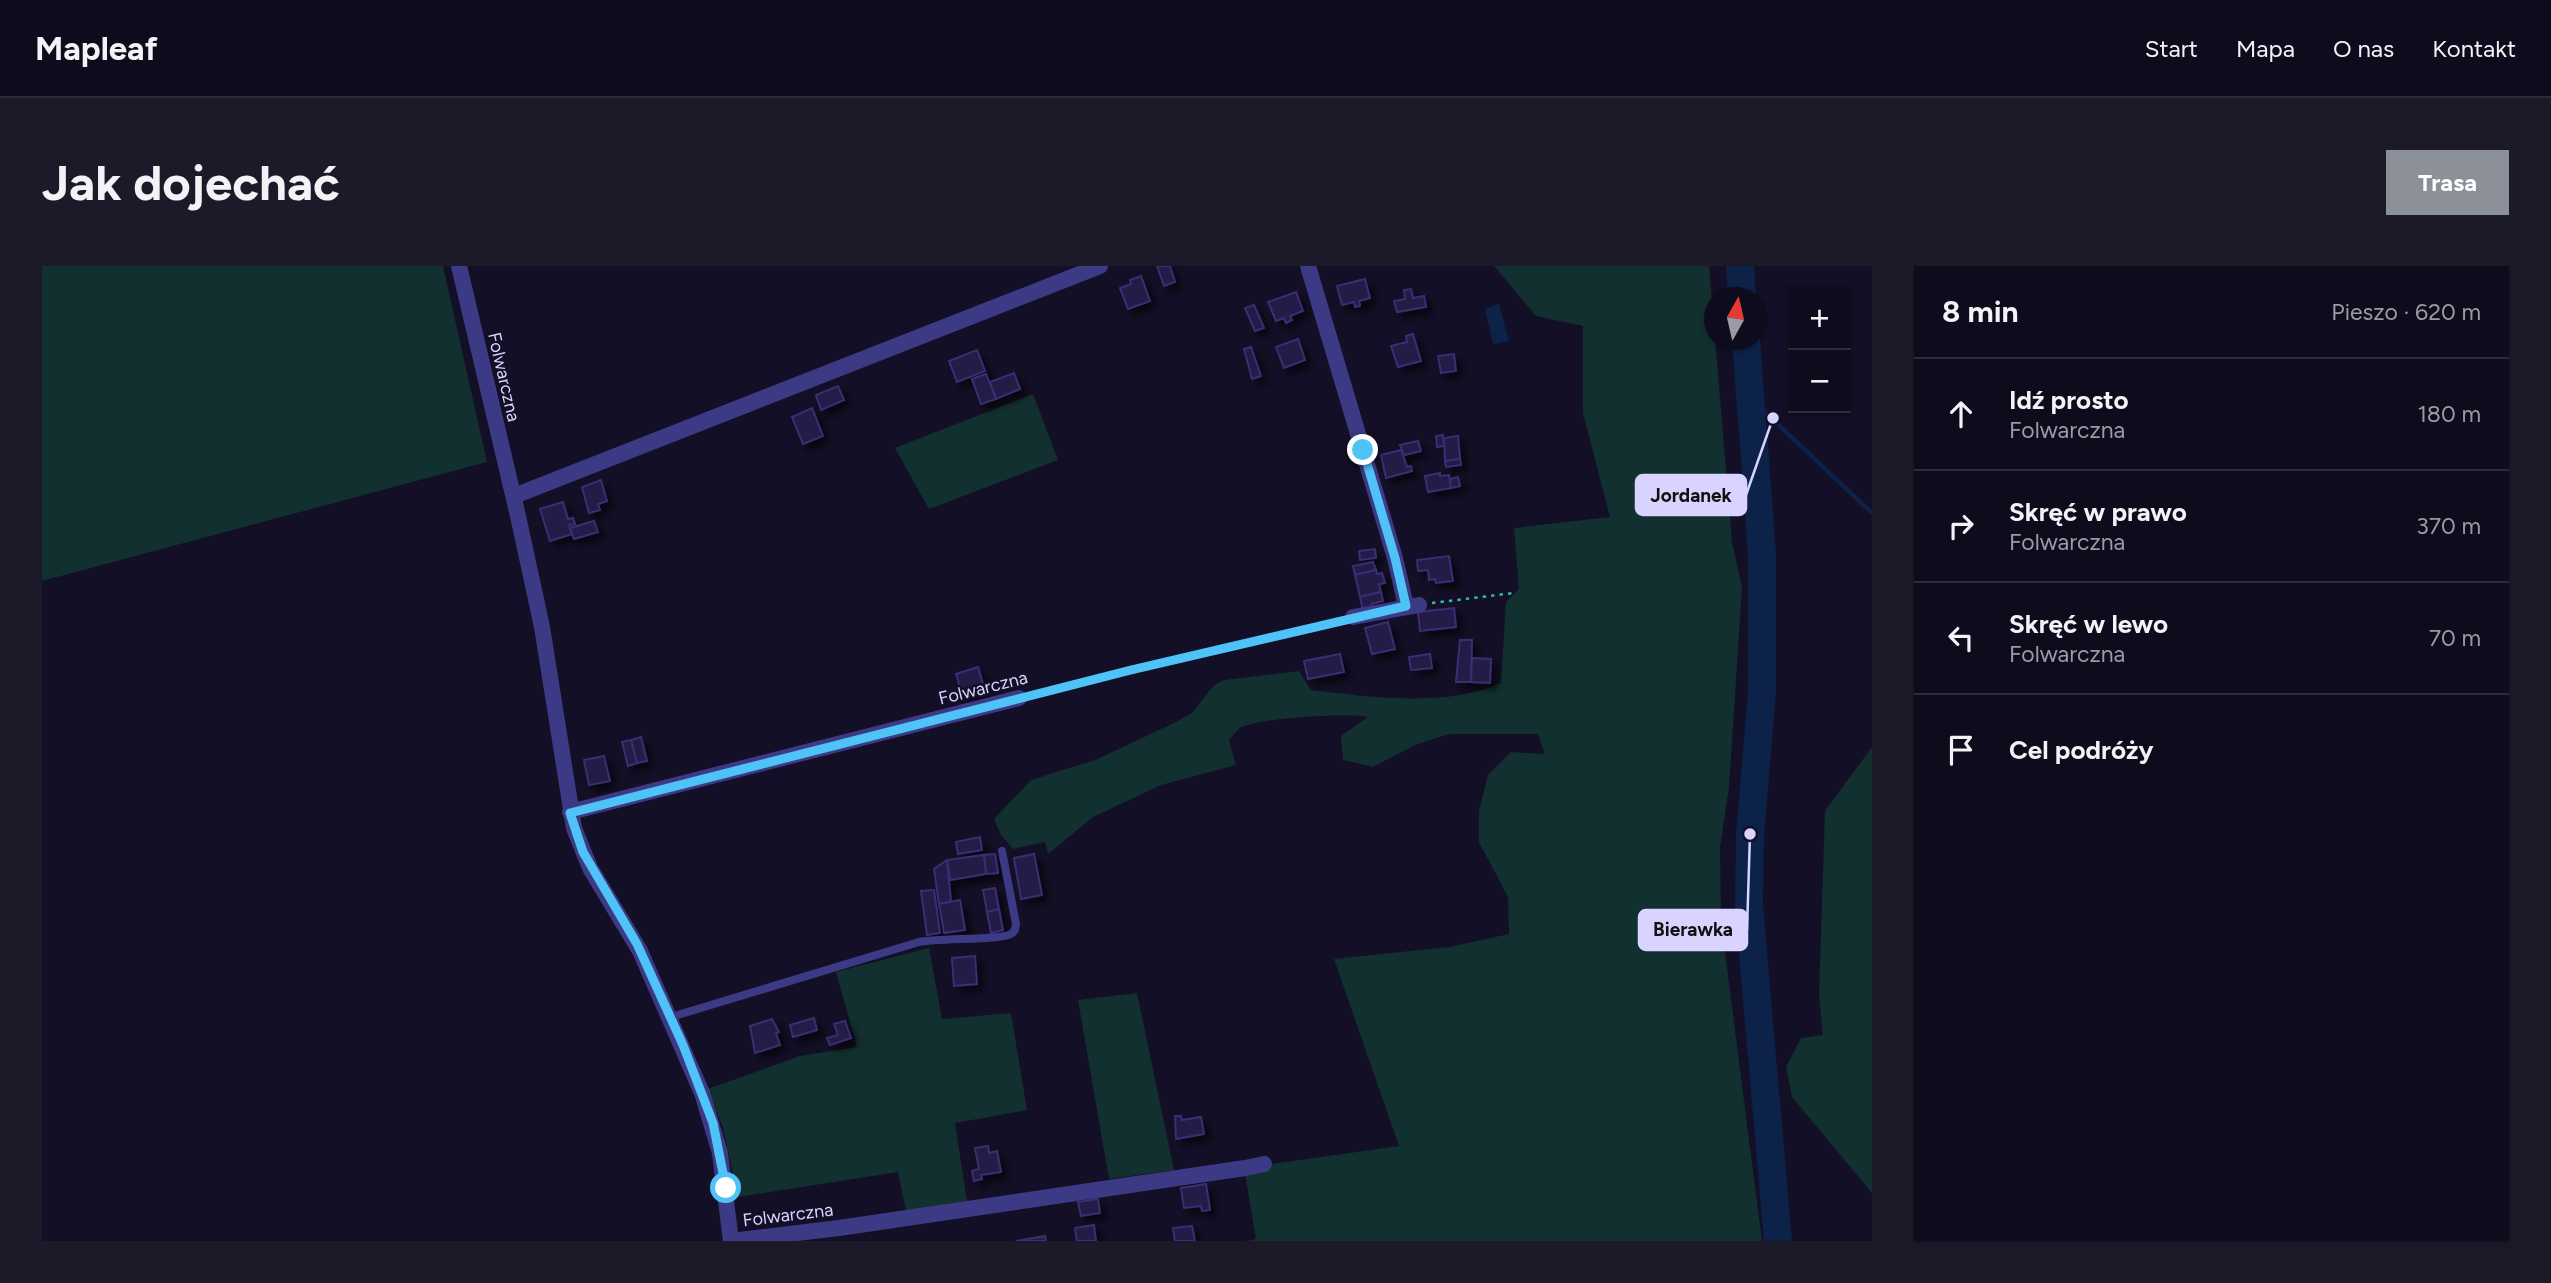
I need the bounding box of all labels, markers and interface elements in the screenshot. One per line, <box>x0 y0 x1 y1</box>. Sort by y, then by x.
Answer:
text: Mapleaf <box>35 29 158 68</box>
text: Start <box>2145 34 2198 63</box>
text: Mapa <box>2236 34 2295 63</box>
text: O nas <box>2333 34 2394 63</box>
text: Kontakt <box>2432 34 2516 63</box>
button: Trasa <box>2386 150 2509 215</box>
text: Jak dojechać <box>42 153 340 212</box>
north arrow <box>1704 287 1767 350</box>
map controls <box>1788 287 1851 413</box>
button: + <box>1788 287 1851 350</box>
text: 8 min <box>1942 293 2019 330</box>
text: Pieszo · 620 m <box>2331 298 2481 326</box>
street label: Folwarczna <box>483 330 525 424</box>
button: − <box>1788 350 1851 413</box>
text: Idź prosto <box>2009 384 2129 416</box>
icon: ahead <box>1942 395 1980 433</box>
text: 180 m <box>2417 400 2481 428</box>
text: Folwarczna <box>2009 416 2125 444</box>
route end <box>1347 434 1378 465</box>
callout: Jordanek <box>1636 475 1746 515</box>
text: Jordanek <box>1650 484 1733 507</box>
text: Skręć w prawo <box>2009 496 2187 528</box>
icon: right <box>1942 507 1980 545</box>
text: 370 m <box>2416 512 2481 540</box>
text: Folwarczna <box>2009 528 2125 556</box>
text: Skręć w lewo <box>2009 608 2168 640</box>
icon: left <box>1942 619 1980 657</box>
text: 70 m <box>2429 624 2481 652</box>
text: Folwarczna <box>2009 640 2125 668</box>
street label: Folwarczna <box>936 666 1030 710</box>
icon: arrive <box>1942 731 1980 769</box>
text: Cel podróży <box>2009 734 2153 766</box>
callout: Bierawka <box>1639 910 1747 950</box>
text: Bierawka <box>1653 918 1733 941</box>
route start <box>710 1172 741 1203</box>
street label: Folwarczna <box>741 1199 835 1231</box>

